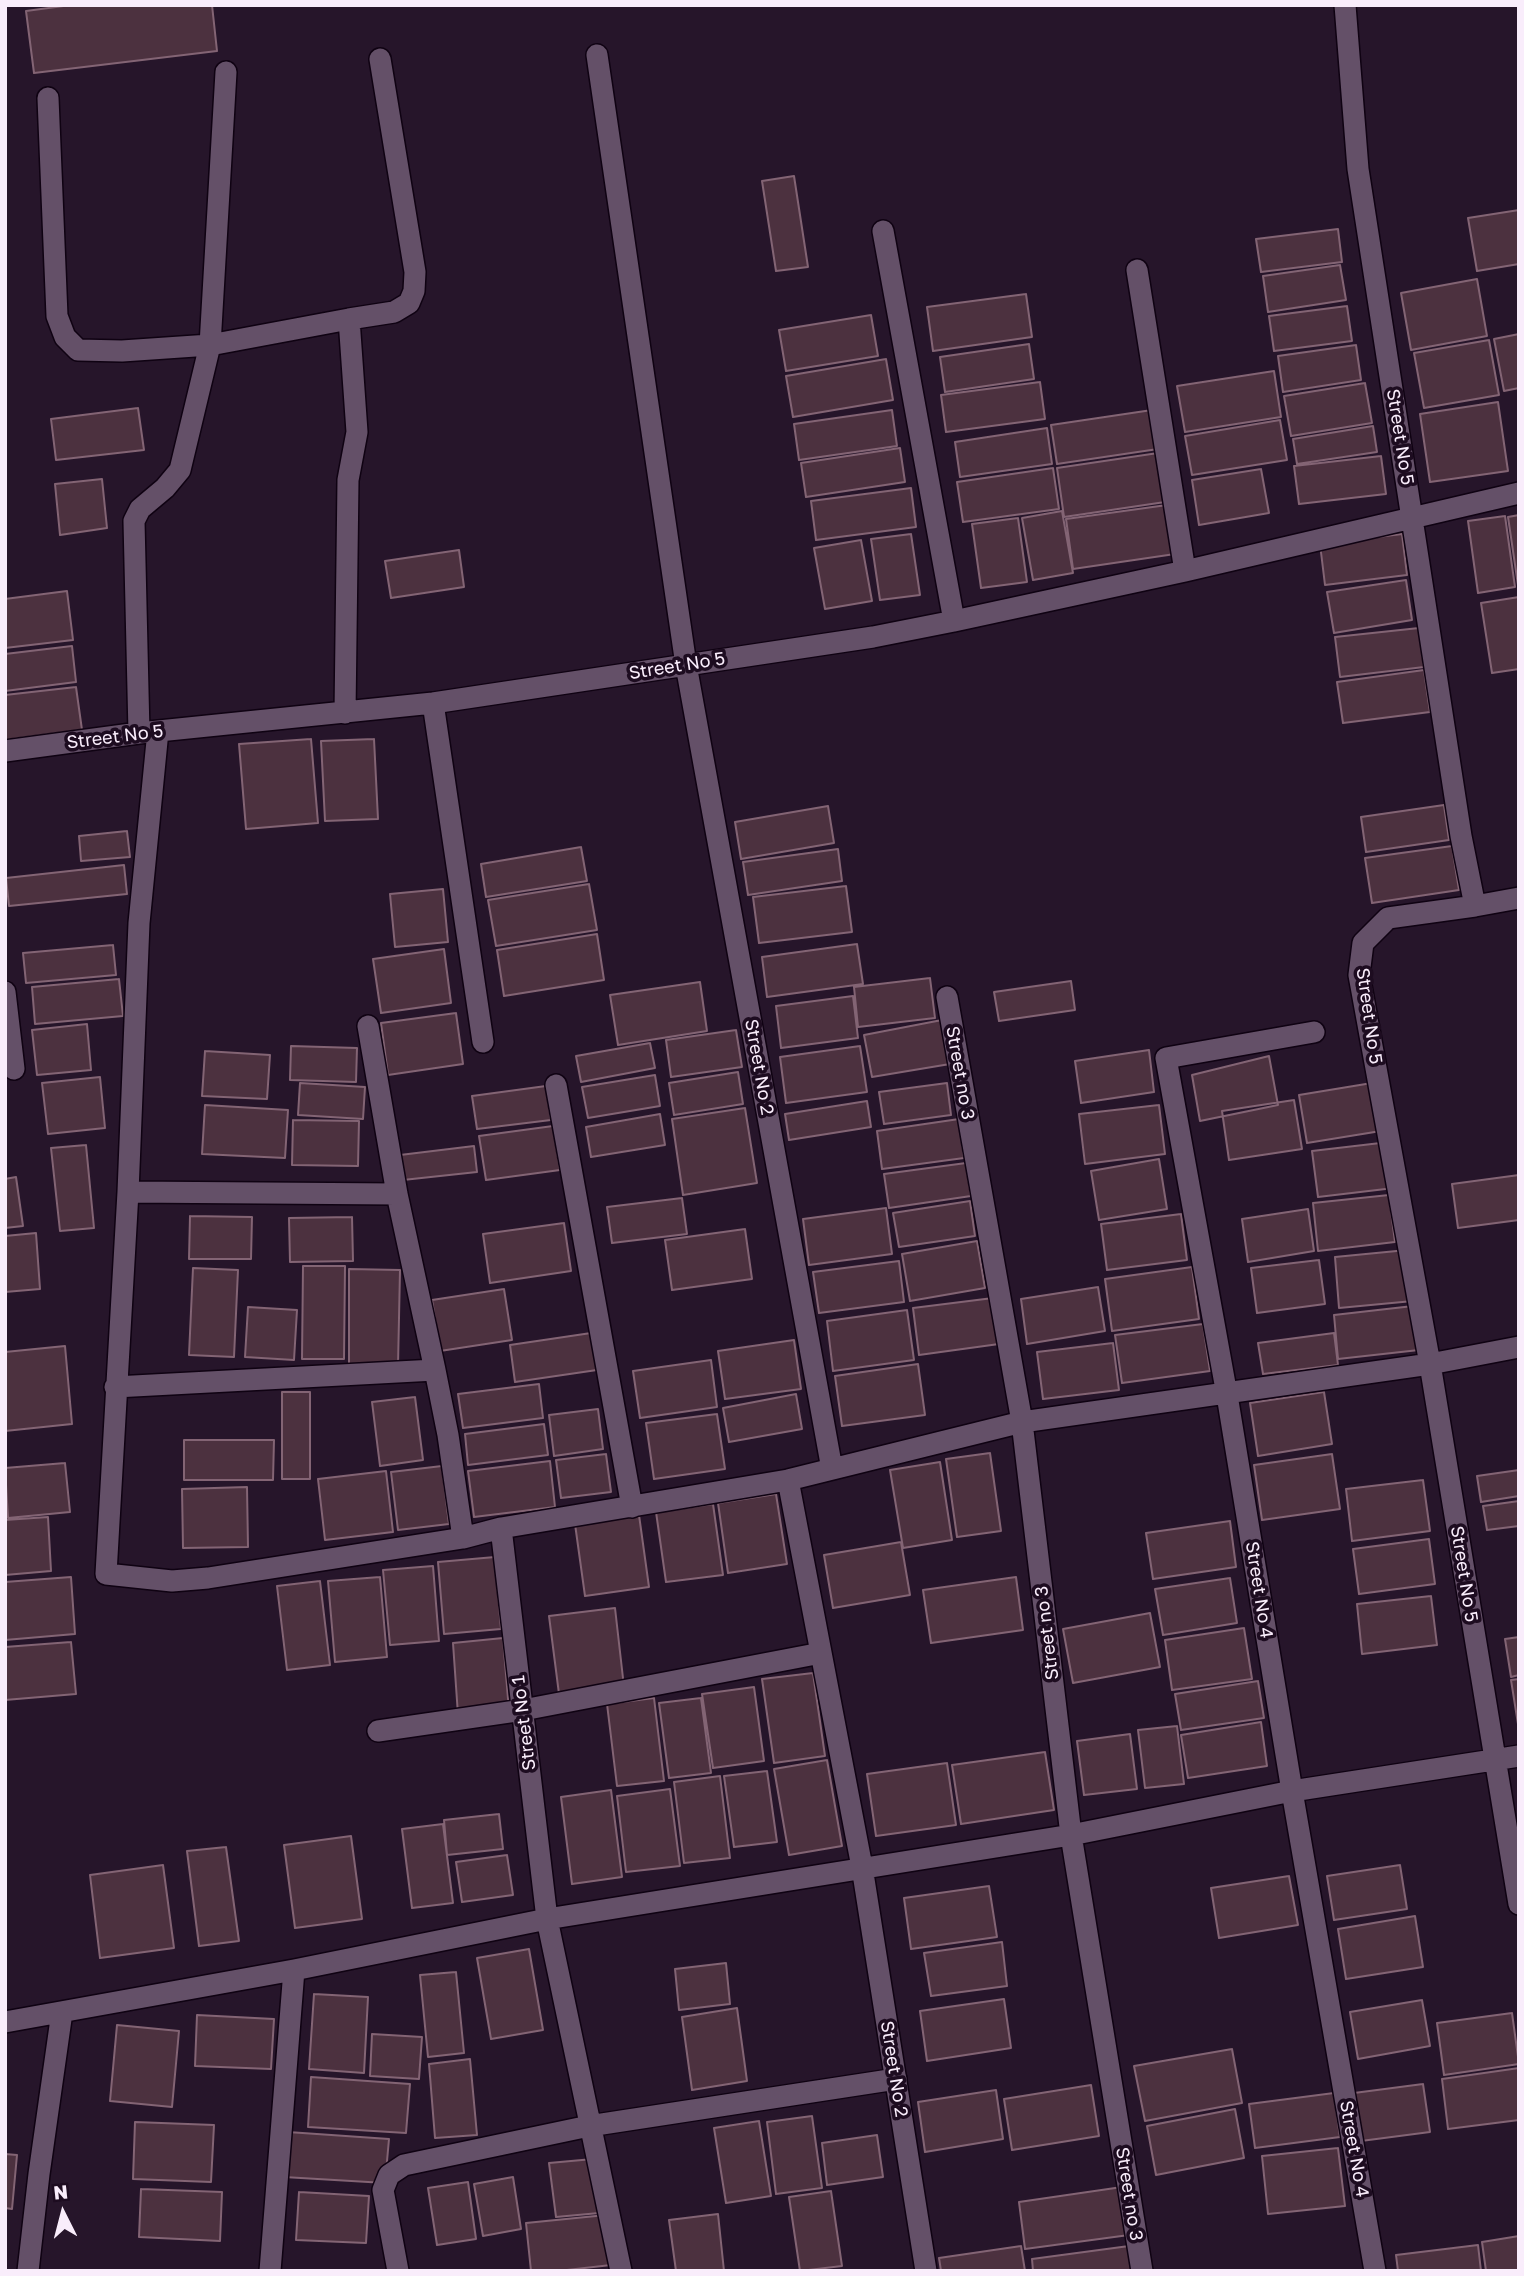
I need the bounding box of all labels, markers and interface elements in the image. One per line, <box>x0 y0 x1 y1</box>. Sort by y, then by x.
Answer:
street label: Street No 5 <box>1382 387 1418 487</box>
street label: Street No 5 <box>627 648 727 684</box>
street label: Street No 5 <box>65 720 165 754</box>
street label: Street No 5 <box>1352 966 1386 1066</box>
street label: Street No 2 <box>740 1017 778 1117</box>
street label: Street no 3 <box>941 1025 979 1121</box>
street label: Street No 5 <box>1446 1524 1482 1624</box>
street label: Street No 4 <box>1241 1540 1277 1640</box>
street label: Street no 3 <box>1031 1585 1063 1681</box>
street label: Street No 1 <box>507 1674 541 1772</box>
street label: Street No 2 <box>876 2019 912 2119</box>
street label: Street No 4 <box>1335 2099 1373 2199</box>
street label: Street no 3 <box>1111 2146 1147 2242</box>
north arrow <box>28 2178 98 2248</box>
text: N <box>52 2179 69 2204</box>

